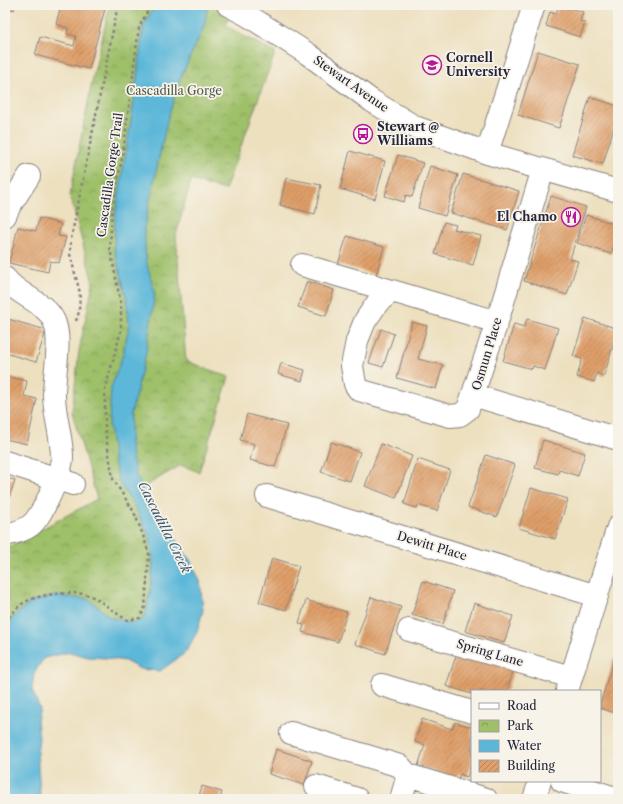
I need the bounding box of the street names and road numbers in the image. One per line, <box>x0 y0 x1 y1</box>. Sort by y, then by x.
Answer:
street label: Stewart Avenue <box>311 52 392 115</box>
street label: Cascadilla Gorge Trail <box>93 111 126 238</box>
street label: Osmun Place <box>468 315 505 392</box>
street label: Dewitt Place <box>395 528 469 563</box>
street label: Spring Lane <box>455 636 525 669</box>

